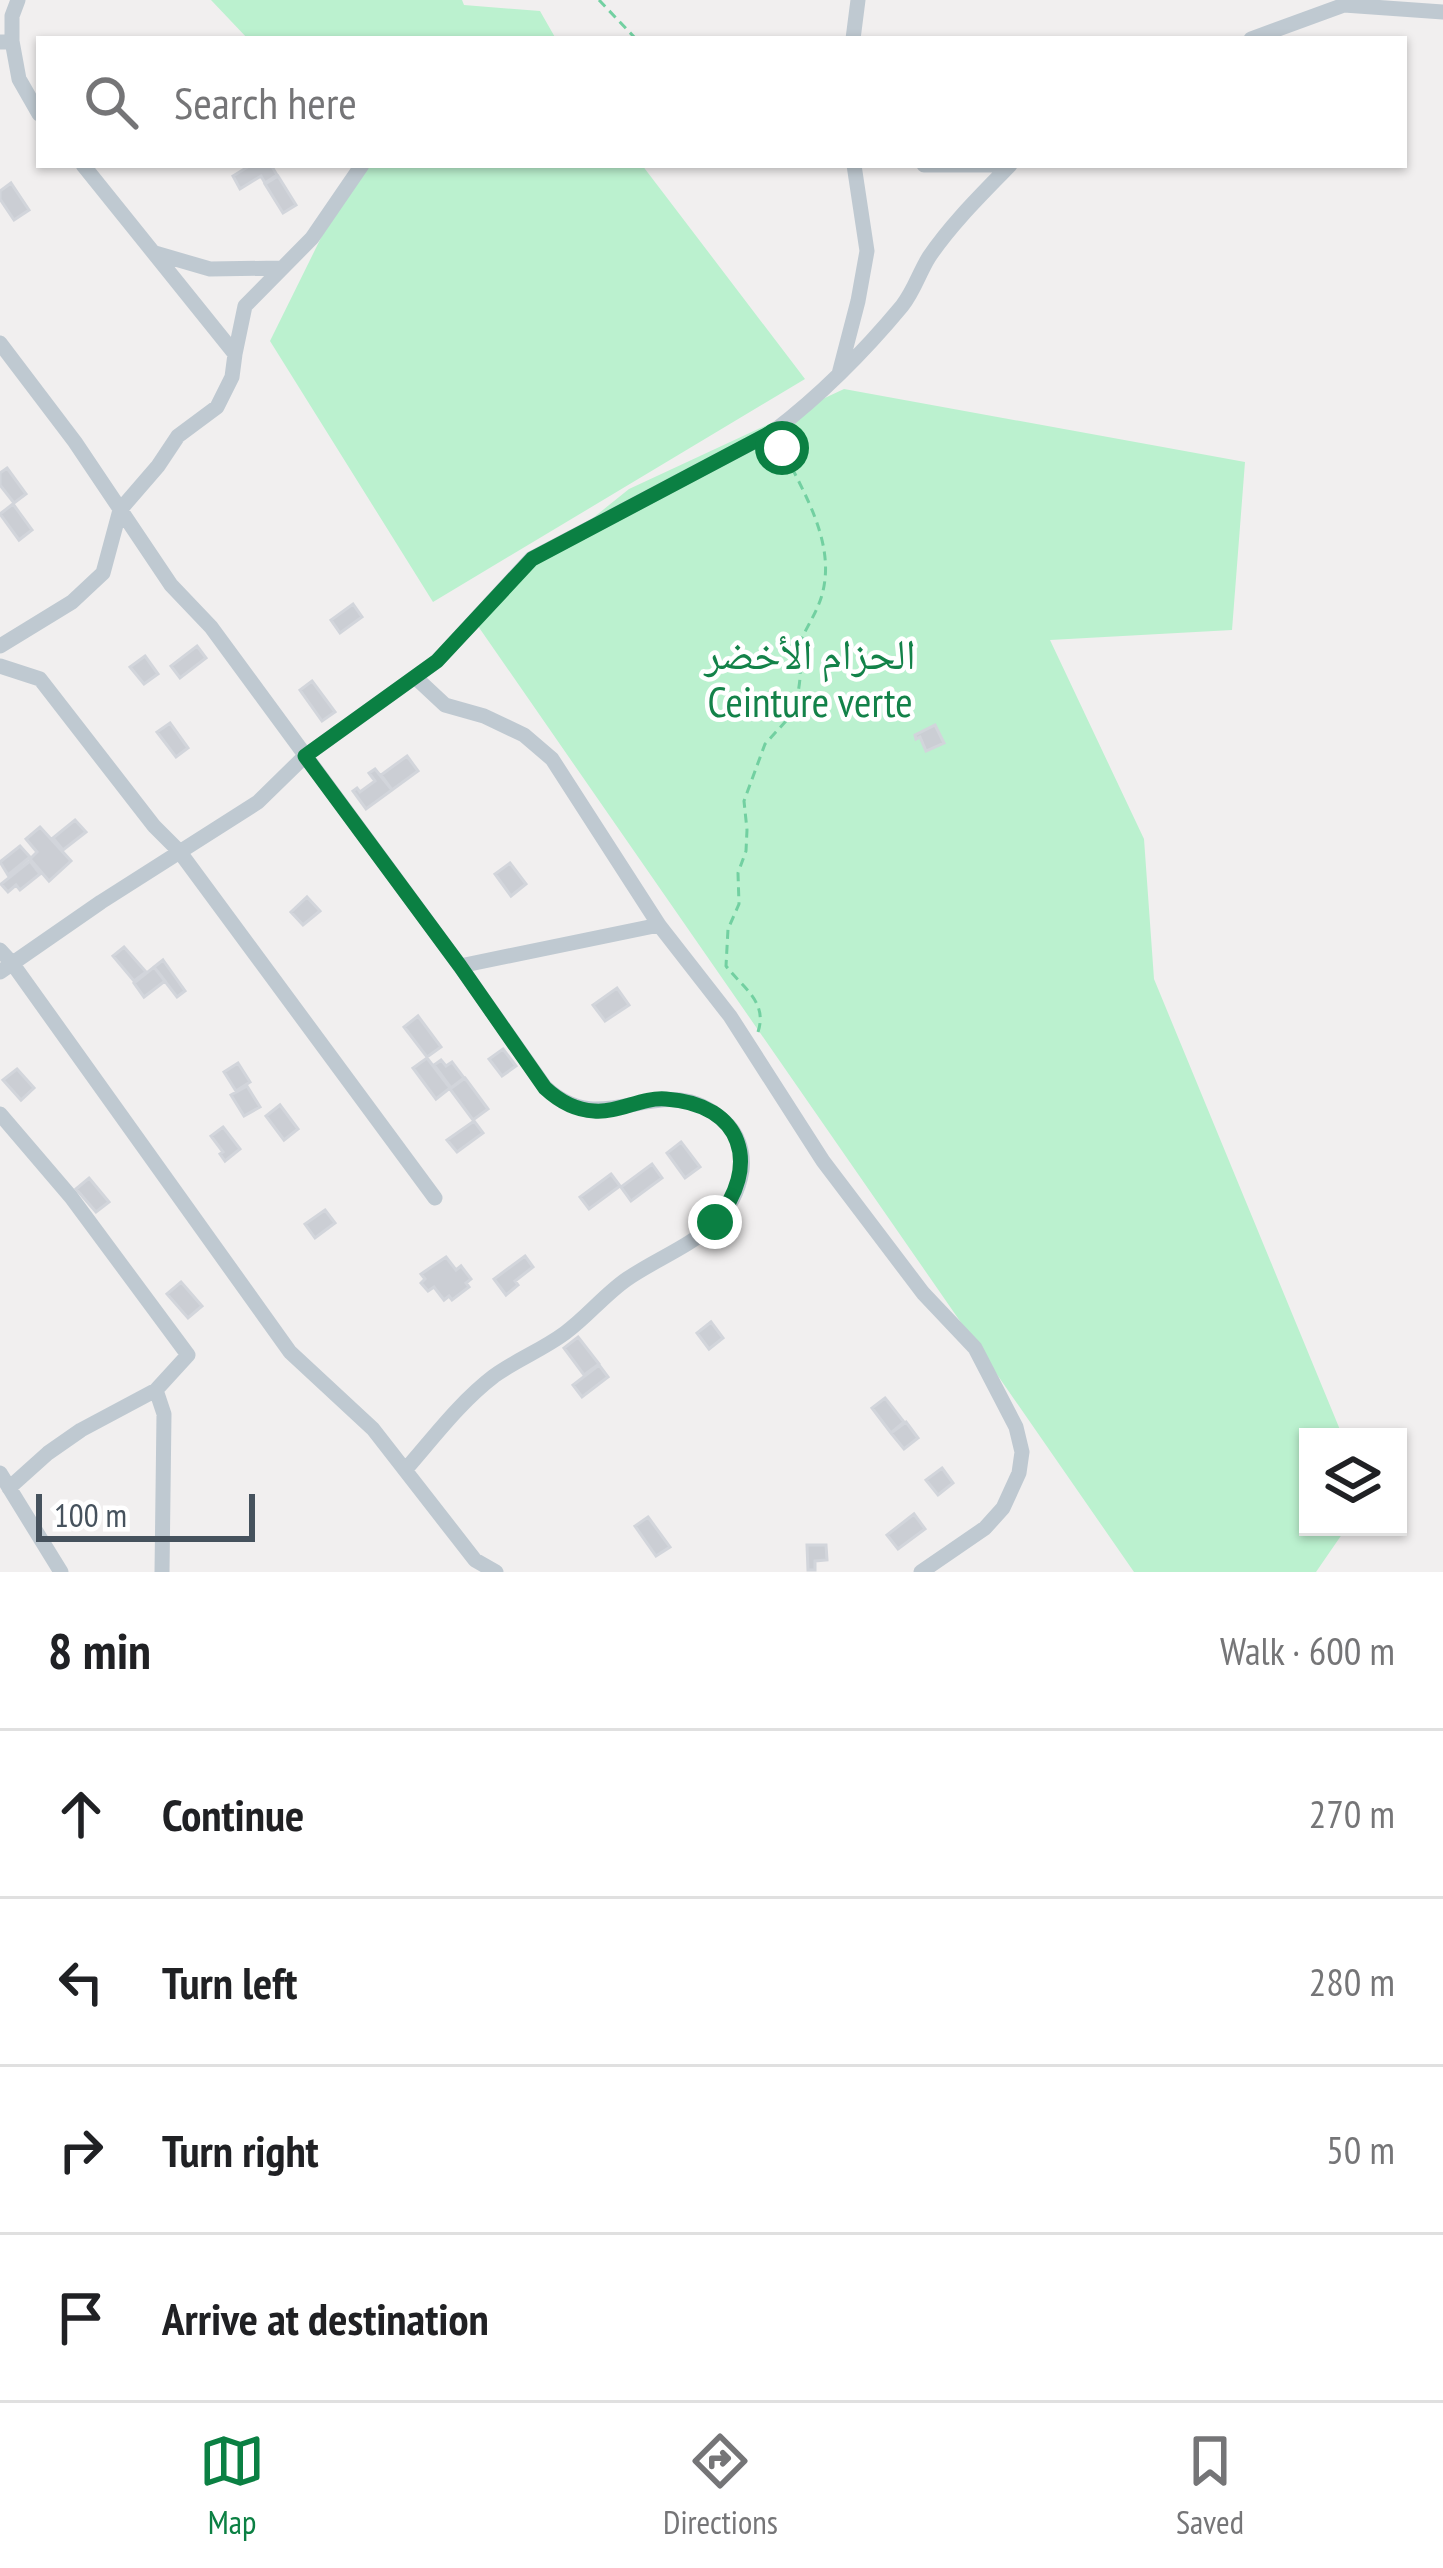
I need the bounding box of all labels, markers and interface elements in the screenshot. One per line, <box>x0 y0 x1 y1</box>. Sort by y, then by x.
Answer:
search box <box>36 36 1407 168</box>
icon: search <box>78 69 144 135</box>
text: Search here <box>174 73 357 131</box>
route start <box>755 421 809 475</box>
park label: الحزام الأخضر Ceinture verte <box>703 626 916 729</box>
route end <box>688 1195 742 1249</box>
map controls <box>1299 1428 1407 1536</box>
button: layers <box>1299 1428 1407 1536</box>
scale bar <box>36 1488 255 1541</box>
text: 100 m <box>54 1493 127 1536</box>
text: 8 min <box>48 1617 151 1683</box>
text: Walk · 600 m <box>1220 1625 1395 1676</box>
icon: ahead <box>48 1781 114 1847</box>
text: Continue <box>162 1785 304 1843</box>
text: 270 m <box>1309 1788 1395 1839</box>
icon: left <box>48 1949 114 2015</box>
text: Turn left <box>162 1953 297 2011</box>
text: 280 m <box>1309 1956 1395 2007</box>
icon: right <box>48 2117 114 2183</box>
text: Turn right <box>162 2121 319 2179</box>
text: 50 m <box>1326 2124 1395 2175</box>
icon: arrive <box>48 2285 114 2351</box>
text: Arrive at destination <box>162 2289 489 2347</box>
tab: Map <box>199 2428 265 2543</box>
tab: Directions <box>663 2428 778 2543</box>
tab: Saved <box>1176 2428 1244 2543</box>

